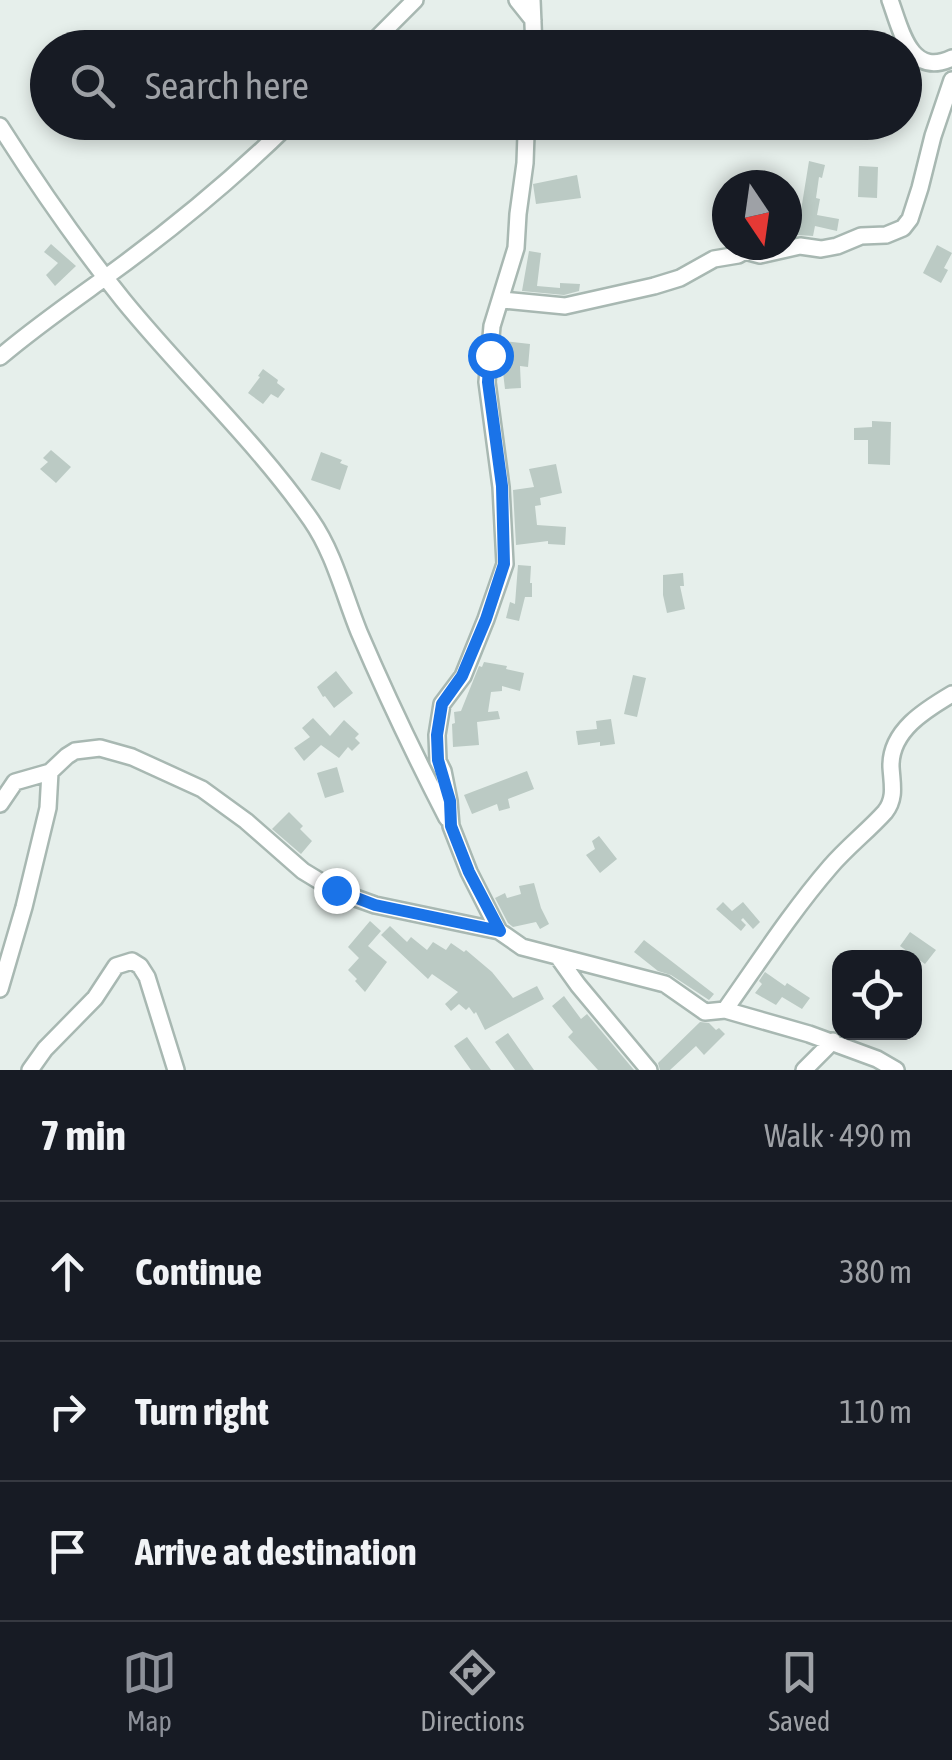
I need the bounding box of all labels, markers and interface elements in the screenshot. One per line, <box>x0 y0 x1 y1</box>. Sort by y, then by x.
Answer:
search box <box>30 30 922 140</box>
icon: search <box>65 58 120 113</box>
text: Search here <box>145 64 309 107</box>
north arrow <box>712 170 802 260</box>
route start <box>468 333 514 379</box>
route end <box>314 868 360 914</box>
map controls <box>832 950 922 1040</box>
button: locate <box>832 950 922 1040</box>
text: 7 min <box>40 1111 126 1159</box>
text: Walk · 490 m <box>764 1117 912 1154</box>
icon: ahead <box>40 1244 95 1299</box>
text: Continue <box>135 1250 262 1293</box>
text: 380 m <box>839 1253 912 1290</box>
icon: right <box>40 1384 95 1439</box>
text: Turn right <box>135 1390 269 1433</box>
text: 110 m <box>839 1393 912 1430</box>
icon: arrive <box>40 1524 95 1579</box>
text: Arrive at destination <box>135 1530 417 1573</box>
tab: Map <box>122 1645 177 1737</box>
tab: Directions <box>420 1645 525 1737</box>
tab: Saved <box>768 1645 830 1737</box>

